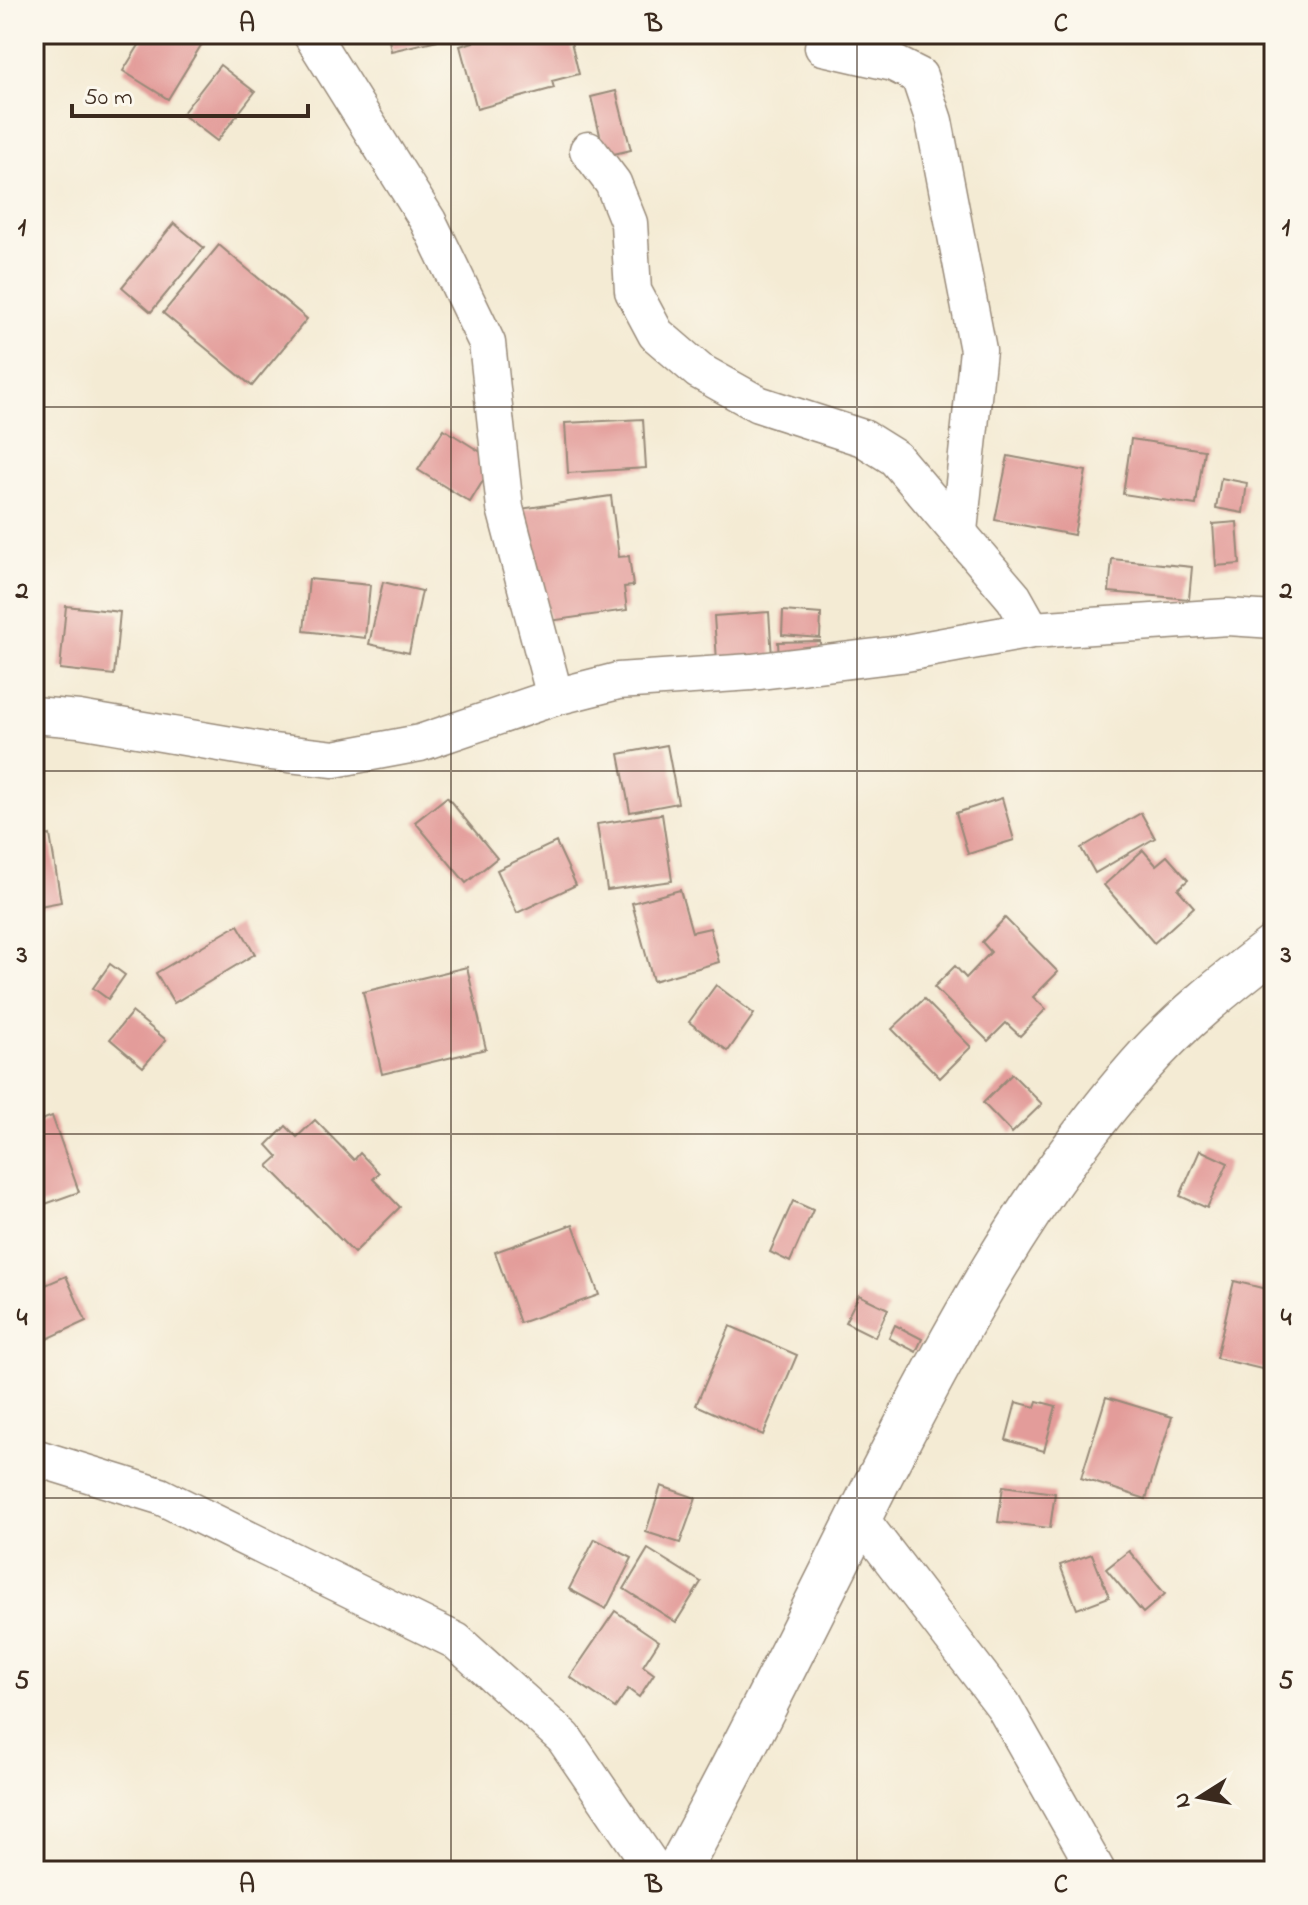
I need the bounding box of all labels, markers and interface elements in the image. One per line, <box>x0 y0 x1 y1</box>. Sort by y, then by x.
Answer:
text: A <box>239 6 255 44</box>
text: B <box>644 6 663 44</box>
text: C <box>1054 6 1068 44</box>
scale bar <box>72 68 308 118</box>
text: 50 m <box>84 81 133 116</box>
text: 1 <box>18 210 27 248</box>
text: 1 <box>1282 210 1291 248</box>
text: 2 <box>15 573 29 611</box>
text: 2 <box>1279 573 1293 611</box>
text: 3 <box>16 937 28 975</box>
text: 3 <box>1280 937 1292 975</box>
text: 4 <box>17 1300 28 1338</box>
text: 4 <box>1281 1300 1292 1338</box>
text: 5 <box>15 1663 30 1701</box>
text: 5 <box>1279 1663 1294 1701</box>
north arrow <box>1160 1757 1240 1837</box>
text: N <box>1166 1790 1200 1811</box>
text: A <box>239 1867 255 1905</box>
text: B <box>644 1867 663 1905</box>
text: C <box>1054 1867 1068 1905</box>

